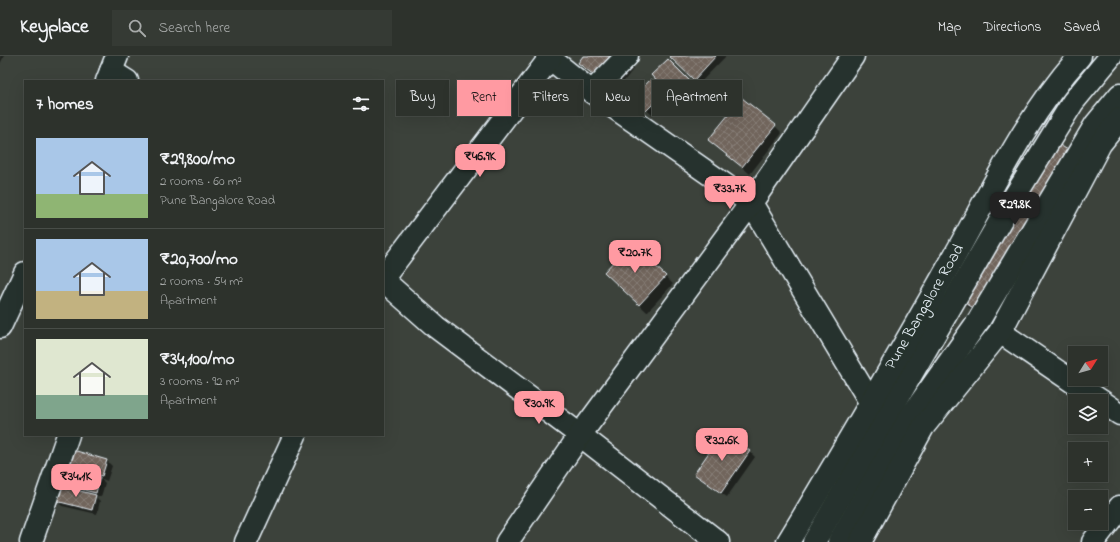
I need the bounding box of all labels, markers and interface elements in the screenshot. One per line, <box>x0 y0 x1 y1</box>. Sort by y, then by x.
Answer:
search box <box>112 10 392 46</box>
text: Keyplace <box>20 14 88 41</box>
icon: search <box>126 17 148 39</box>
text: Search here <box>158 17 230 39</box>
text: Map <box>938 17 961 38</box>
text: Directions <box>983 17 1041 38</box>
text: Saved <box>1063 17 1100 38</box>
chip: Buy <box>396 80 449 116</box>
chip: Rent <box>457 80 511 116</box>
chip: Filters <box>519 80 583 116</box>
chip: New <box>591 80 644 116</box>
chip: Apartment <box>652 80 742 116</box>
text: 7 homes <box>36 92 94 117</box>
icon: filters <box>350 93 372 115</box>
pin: ₹46.9K <box>447 144 513 178</box>
text: ₹29,800/mo <box>160 147 235 172</box>
text: ₹46.9K <box>464 147 496 166</box>
icon: home <box>68 154 116 202</box>
text: 2 rooms · 60 m² <box>160 172 242 191</box>
pin: ₹33.7K <box>697 176 763 210</box>
text: ₹33.7K <box>714 179 746 198</box>
text: Pune Bangalore Road <box>160 191 275 210</box>
pin: ₹29.8K <box>982 192 1048 226</box>
text: ₹29.8K <box>999 195 1031 214</box>
pin: ₹20.7K <box>602 240 668 274</box>
street label: Pune Bangalore Road <box>879 240 971 374</box>
text: ₹20.7K <box>618 243 652 262</box>
text: ₹20,700/mo <box>160 247 238 272</box>
icon: home <box>68 255 116 303</box>
text: 2 rooms · 54 m² <box>160 272 243 291</box>
text: Apartment <box>160 291 217 310</box>
north arrow <box>1068 346 1108 386</box>
map controls <box>1068 346 1108 530</box>
text: ₹34,100/mo <box>160 347 235 372</box>
icon: home <box>68 355 116 403</box>
text: 3 rooms · 92 m² <box>160 372 240 391</box>
text: Apartment <box>160 391 217 410</box>
pin: ₹30.9K <box>506 391 572 425</box>
text: ₹30.9K <box>523 394 555 413</box>
button: layers <box>1068 394 1108 434</box>
pin: ₹32.6K <box>689 428 755 462</box>
text: ₹32.6K <box>705 431 739 450</box>
button: + <box>1068 442 1108 482</box>
pin: ₹34.1K <box>43 464 109 498</box>
text: ₹34.1K <box>60 467 92 486</box>
button: − <box>1068 490 1108 530</box>

